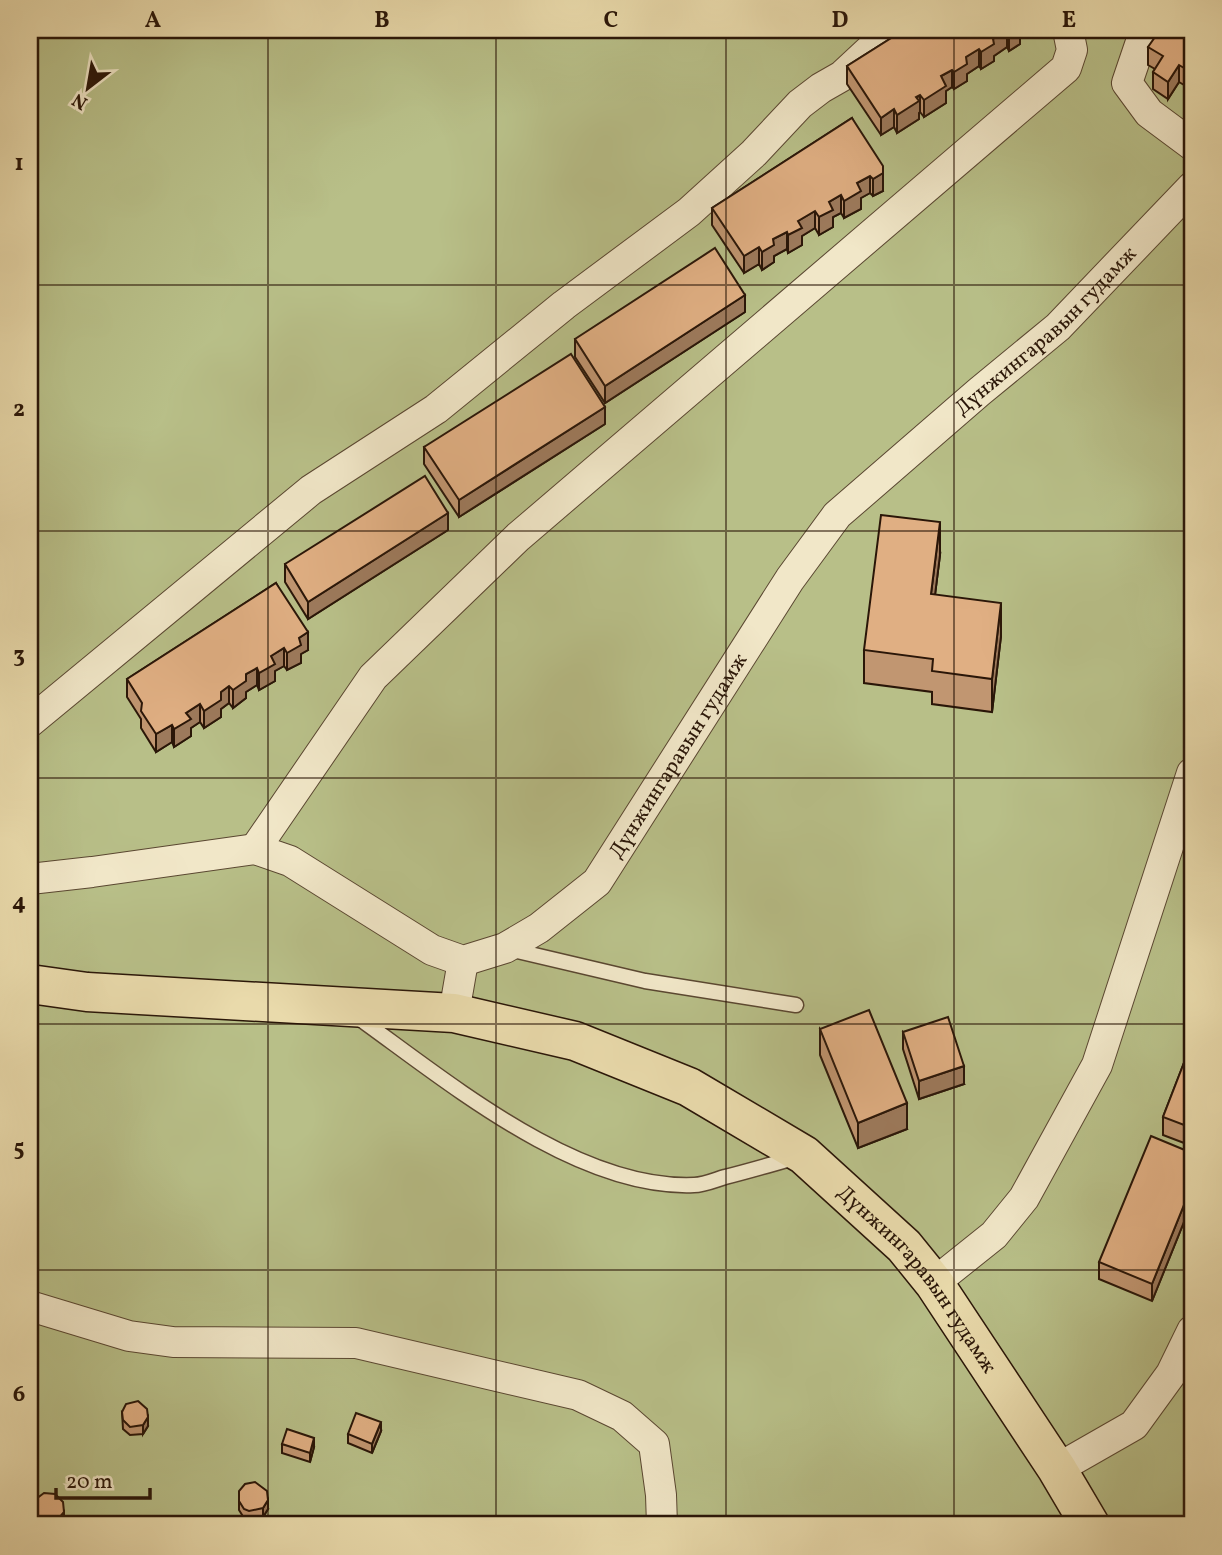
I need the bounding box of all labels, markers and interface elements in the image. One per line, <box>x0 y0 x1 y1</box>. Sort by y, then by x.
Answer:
text: A <box>145 5 161 37</box>
text: B <box>374 5 390 37</box>
text: C <box>604 5 618 37</box>
text: D <box>832 5 849 37</box>
text: E <box>1062 5 1076 37</box>
north arrow <box>52 52 122 122</box>
text: N <box>67 86 93 116</box>
text: 1 <box>14 148 24 180</box>
street label: Дүнжингаравын гудамж <box>949 240 1144 423</box>
text: 2 <box>13 394 25 426</box>
text: 3 <box>13 640 25 672</box>
street label: Дүнжингаравын гудамж <box>603 648 755 864</box>
text: 4 <box>12 887 26 919</box>
text: 5 <box>13 1133 25 1165</box>
street label: Дүнжингаравын гудамж <box>830 1179 1003 1380</box>
text: 6 <box>13 1379 25 1411</box>
scale bar <box>56 1457 150 1501</box>
text: 20 m <box>66 1468 112 1497</box>

